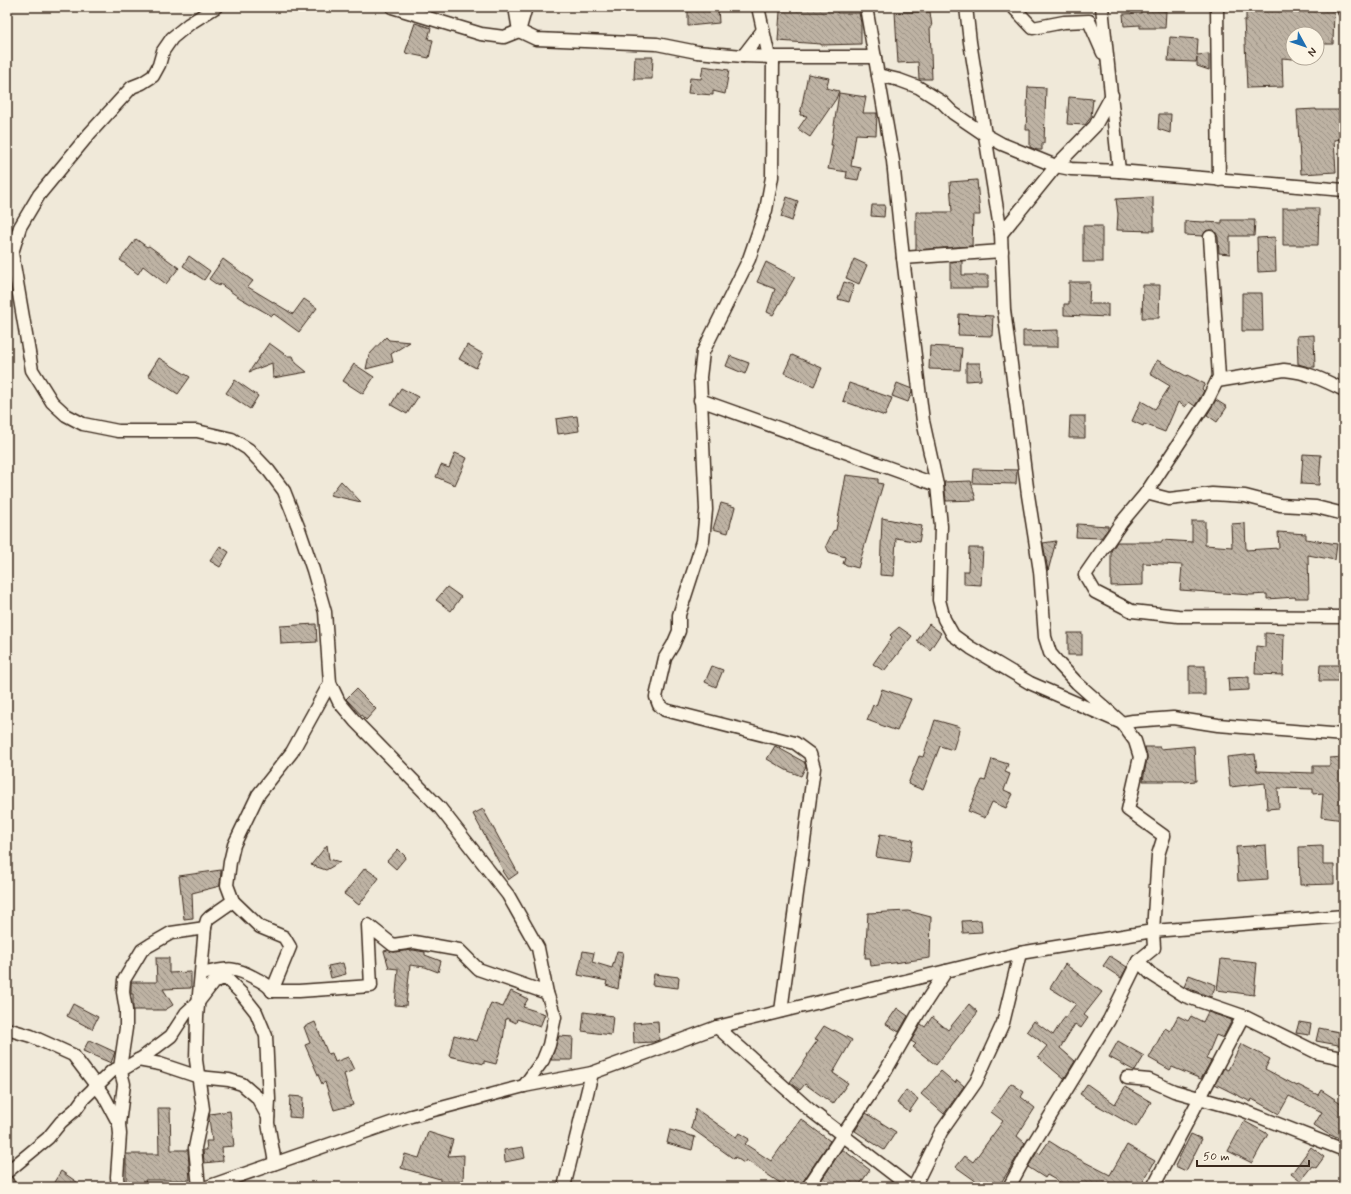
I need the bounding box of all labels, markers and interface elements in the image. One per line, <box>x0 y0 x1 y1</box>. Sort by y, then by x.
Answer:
north arrow <box>1285 26 1325 66</box>
text: N <box>1304 44 1320 59</box>
scale bar <box>1197 1142 1309 1168</box>
text: 50 m <box>1203 1149 1230 1165</box>

